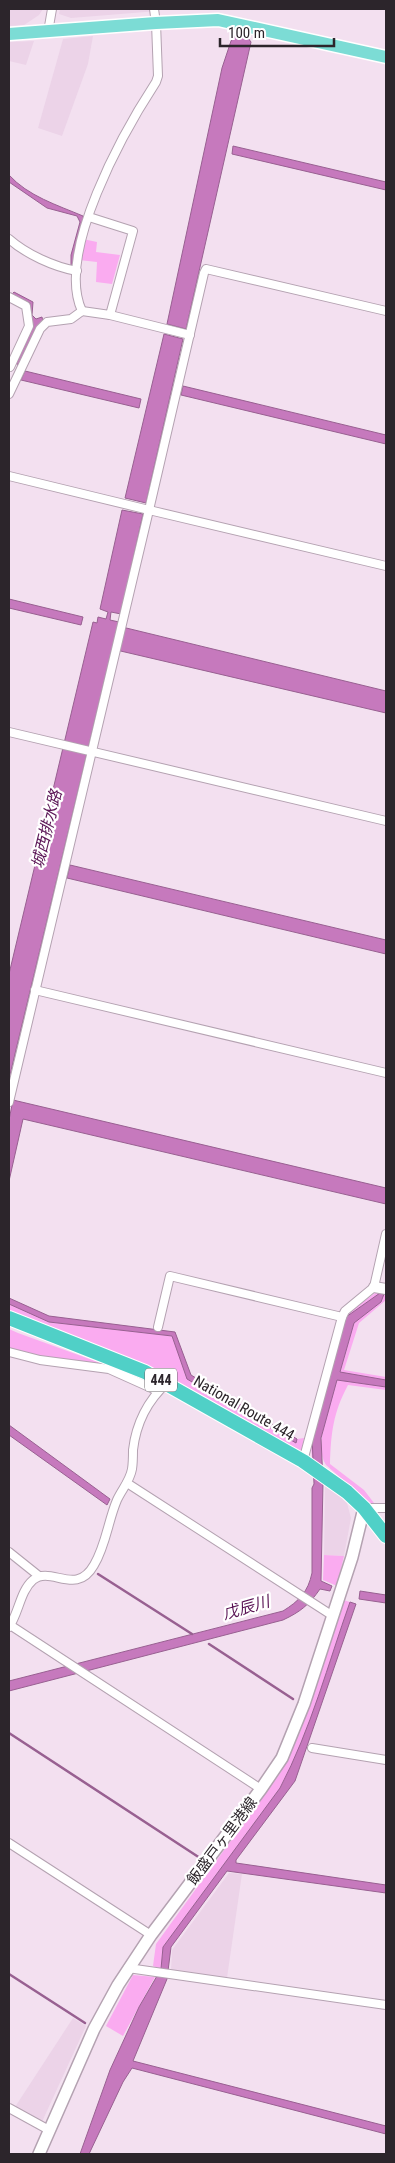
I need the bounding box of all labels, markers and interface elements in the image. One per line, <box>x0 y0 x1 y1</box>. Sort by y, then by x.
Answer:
scale bar <box>220 15 334 47</box>
text: 100 m <box>228 24 265 42</box>
water label: 城西排水路 <box>28 786 66 870</box>
road number: 444 <box>145 1368 177 1392</box>
street label: National Route 444 <box>191 1372 297 1444</box>
water label: 戊辰川 <box>220 1591 274 1623</box>
street label: 飯盛戸ヶ里港線 <box>183 1794 261 1888</box>

